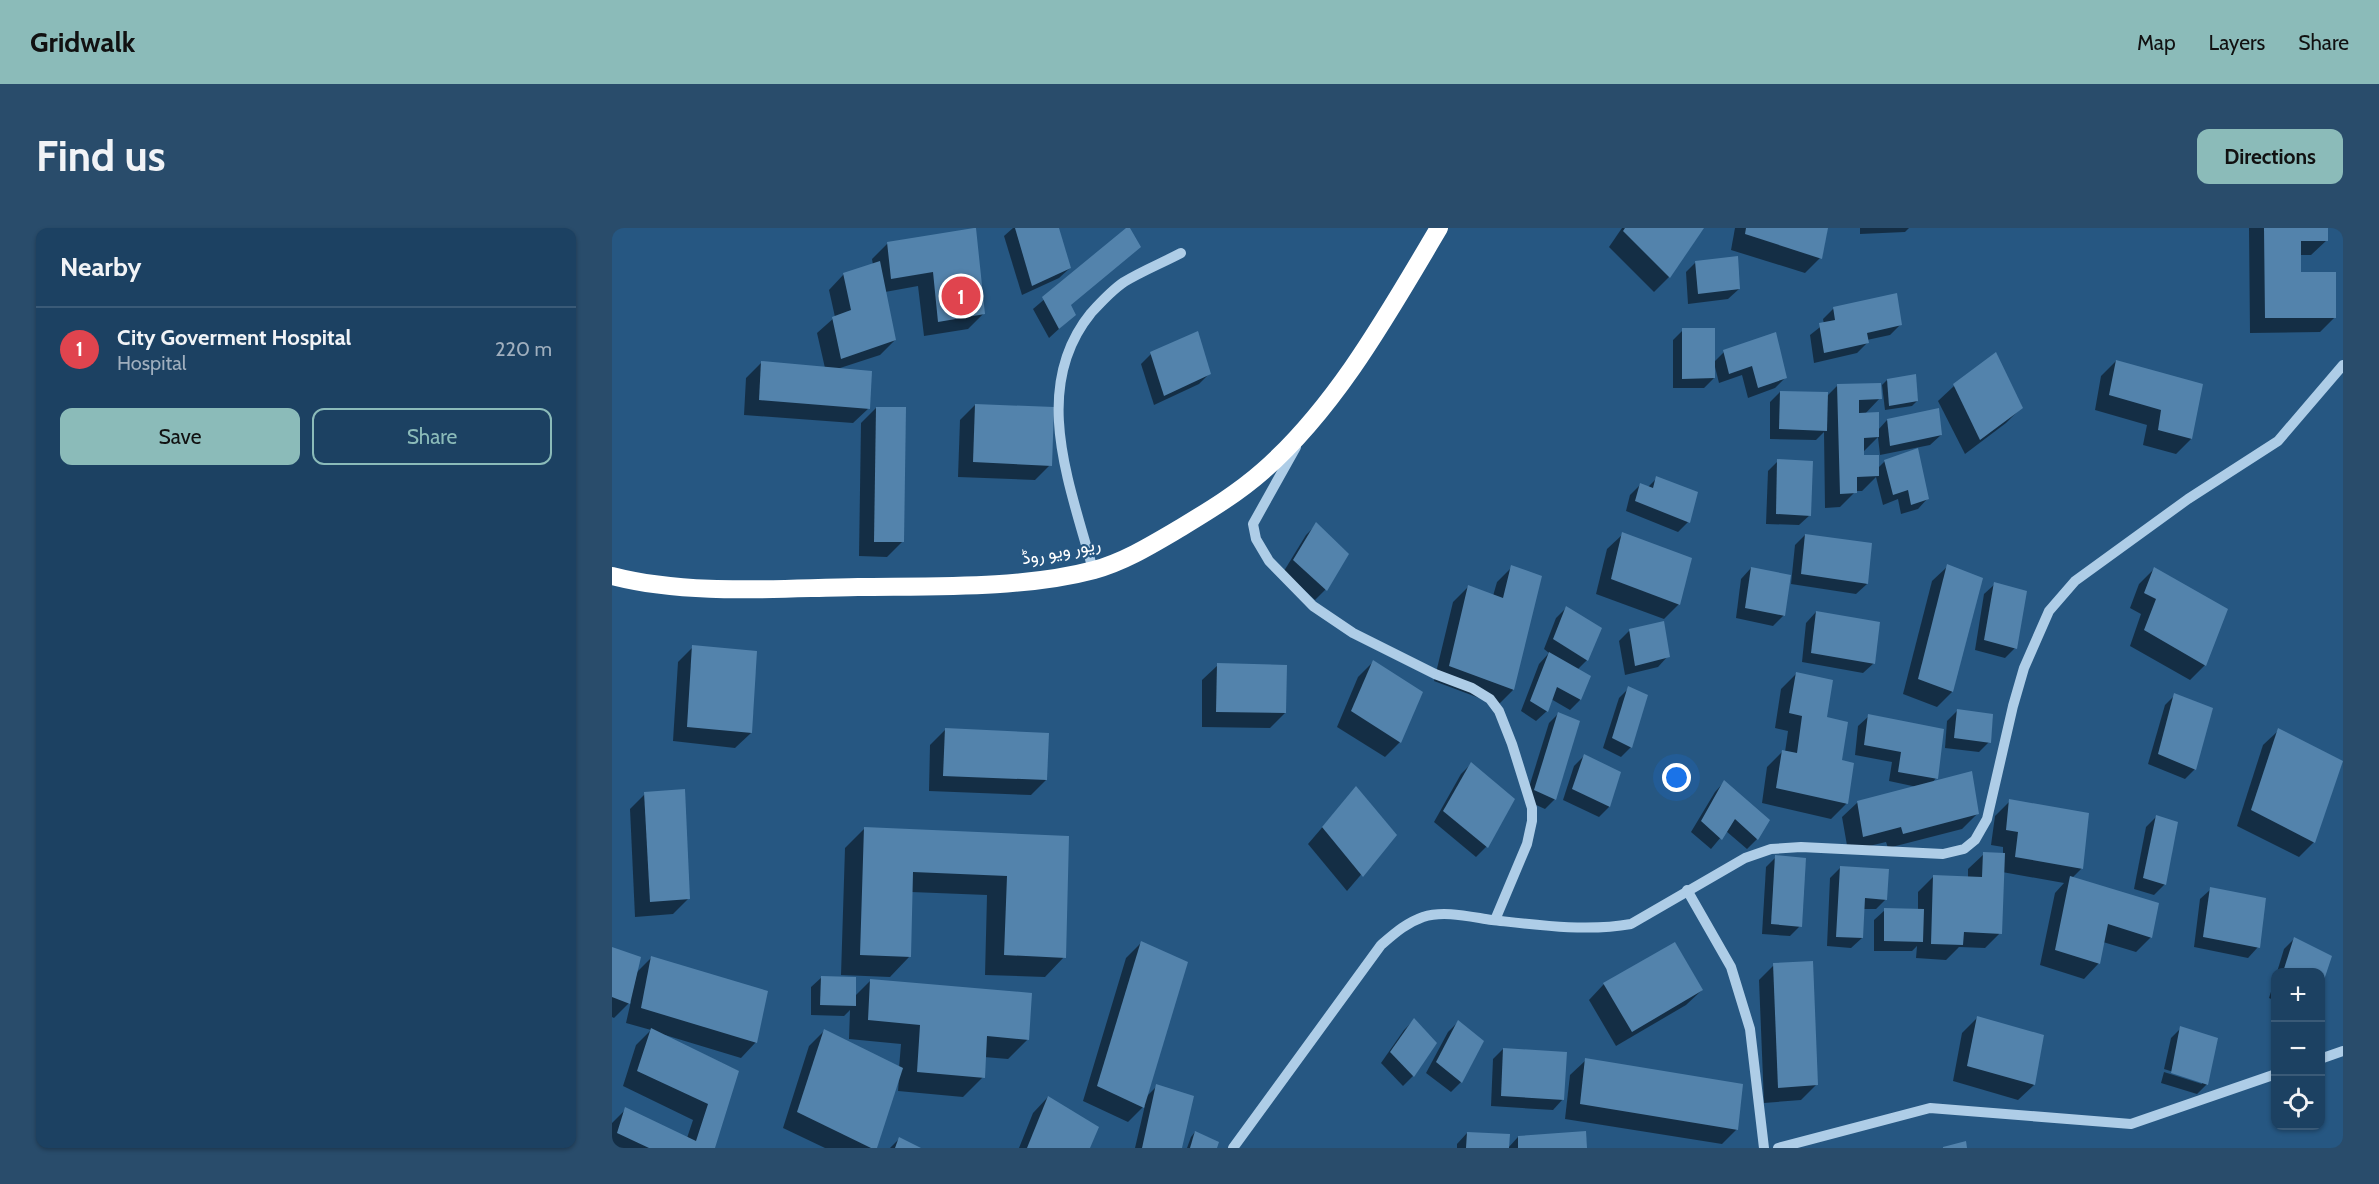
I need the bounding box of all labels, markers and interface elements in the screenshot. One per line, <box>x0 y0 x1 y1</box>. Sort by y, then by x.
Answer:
text: Gridwalk <box>30 25 135 59</box>
text: Map <box>2137 30 2176 55</box>
text: Layers <box>2209 30 2265 55</box>
text: Share <box>2298 30 2349 55</box>
button: Directions <box>2197 129 2343 184</box>
text: Find us <box>36 130 165 182</box>
text: Nearby <box>60 251 141 283</box>
pin: 1 <box>942 274 980 318</box>
text: City Goverment Hospital <box>117 324 351 351</box>
text: 1 <box>76 337 83 361</box>
text: 220 m <box>495 337 552 361</box>
text: Hospital <box>117 351 187 375</box>
button: Save <box>60 408 300 465</box>
button: Share <box>312 408 552 465</box>
street label: ریور ویو روڈ <box>1020 533 1102 569</box>
your location <box>1662 763 1691 792</box>
map controls <box>2271 968 2325 1130</box>
button: + <box>2271 968 2325 1022</box>
button: − <box>2271 1022 2325 1076</box>
button: locate <box>2271 1076 2325 1130</box>

